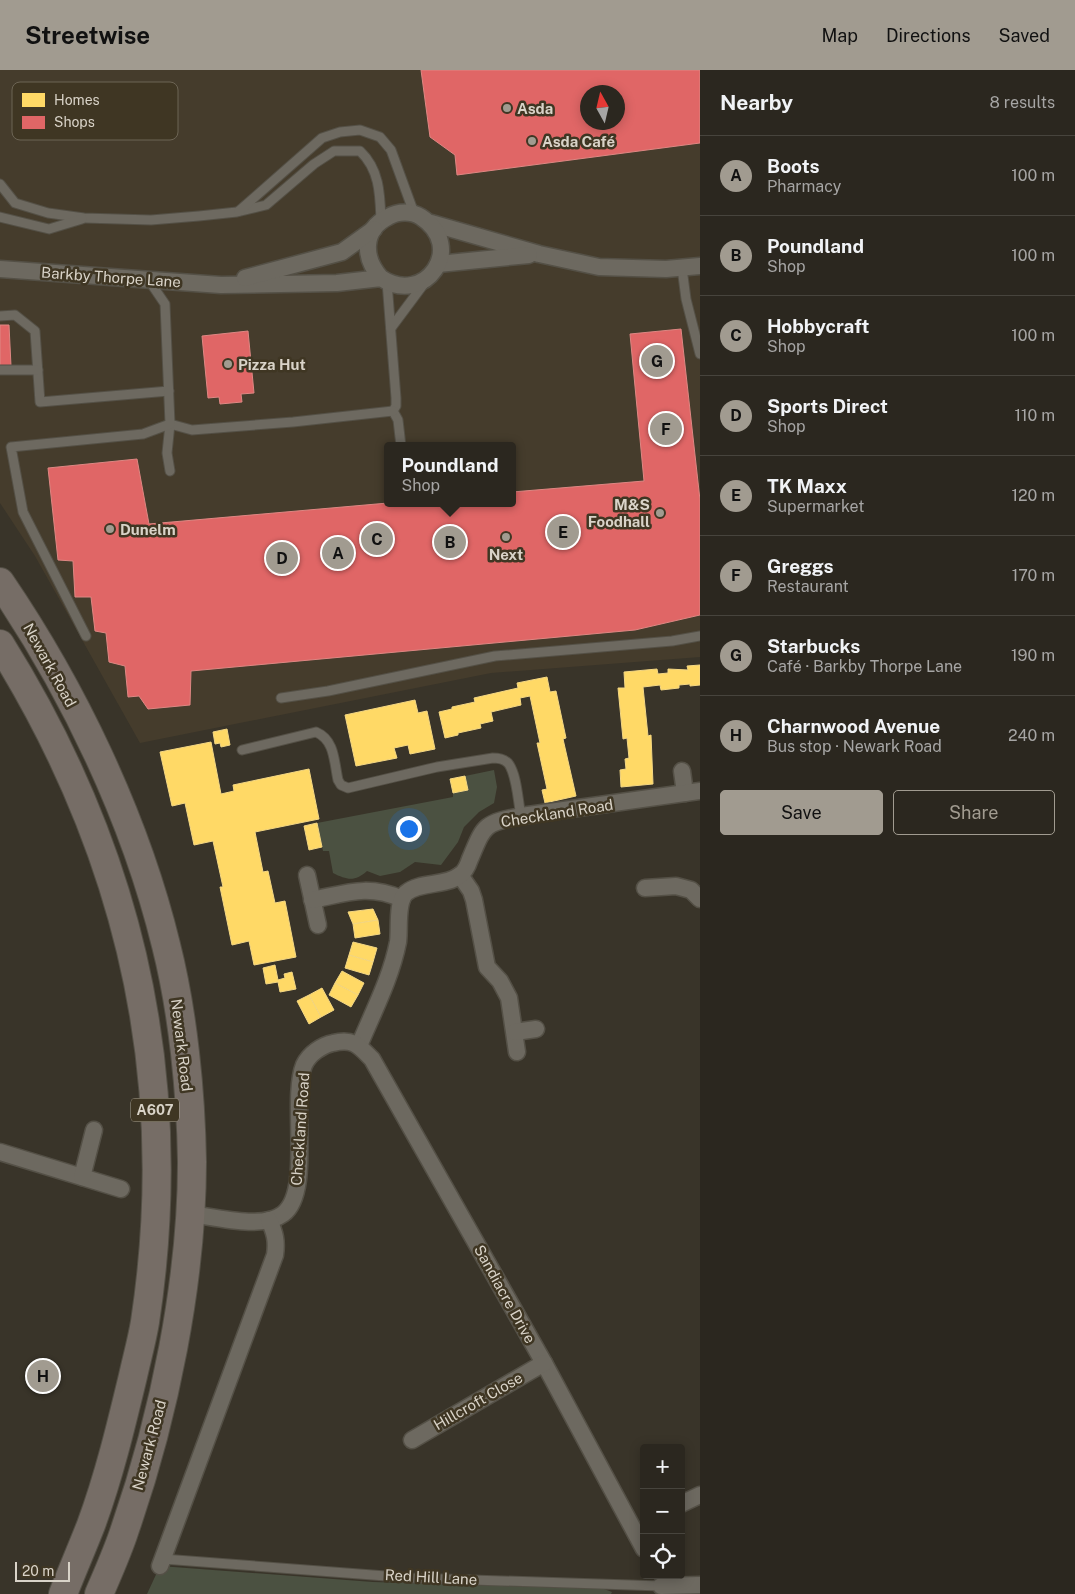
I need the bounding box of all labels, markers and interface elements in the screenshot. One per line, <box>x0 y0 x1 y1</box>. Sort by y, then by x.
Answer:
text: Streetwise <box>25 21 150 49</box>
text: Map <box>821 25 858 46</box>
text: Directions <box>886 25 971 46</box>
text: Saved <box>999 25 1050 46</box>
legend <box>12 82 178 140</box>
north arrow <box>580 85 625 130</box>
text: Nearby <box>720 90 793 115</box>
text: Homes <box>54 92 100 108</box>
text: 8 results <box>990 93 1055 112</box>
place label: Asda <box>517 100 553 117</box>
marker: Asda <box>501 102 513 114</box>
text: Shops <box>54 114 95 130</box>
place label: Asda Café <box>542 133 615 150</box>
marker: Asda Café <box>526 135 538 147</box>
text: Boots <box>767 155 820 177</box>
text: A <box>730 166 742 185</box>
text: 100 m <box>1011 166 1055 185</box>
text: Pharmacy <box>767 177 841 196</box>
text: Poundland <box>767 235 864 257</box>
text: B <box>731 246 741 265</box>
text: 100 m <box>1011 246 1055 265</box>
text: Shop <box>767 257 806 276</box>
street label: Barkby Thorpe Lane <box>41 264 181 290</box>
text: Hobbycraft <box>767 315 869 337</box>
text: C <box>730 326 742 345</box>
text: 100 m <box>1011 326 1055 345</box>
text: Shop <box>767 337 806 356</box>
pin: G <box>641 342 673 380</box>
place label: Pizza Hut <box>238 356 306 373</box>
marker: Pizza Hut <box>222 358 234 370</box>
text: Sports Direct <box>767 395 888 417</box>
text: D <box>730 406 742 425</box>
text: 110 m <box>1014 406 1055 425</box>
pin: F <box>650 410 682 448</box>
text: Shop <box>767 417 806 436</box>
popup <box>384 442 516 507</box>
text: Poundland <box>402 454 498 476</box>
text: TK Maxx <box>767 475 847 497</box>
text: Shop <box>402 476 440 495</box>
text: E <box>731 486 741 505</box>
text: 120 m <box>1011 486 1055 505</box>
place label: M&S Foodhall <box>588 496 650 530</box>
text: Supermarket <box>767 497 864 516</box>
marker: M&S Foodhall <box>654 507 666 519</box>
pin: E <box>547 513 579 551</box>
pin: C <box>361 520 393 558</box>
place label: Dunelm <box>120 521 176 538</box>
marker: Dunelm <box>104 523 116 535</box>
pin: B <box>434 523 466 561</box>
marker: Next <box>500 531 512 543</box>
pin: A <box>322 534 354 572</box>
pin: D <box>266 539 298 577</box>
place label: Next <box>489 546 523 563</box>
text: Greggs <box>767 555 834 577</box>
text: F <box>731 566 741 585</box>
text: 170 m <box>1012 566 1055 585</box>
text: Restaurant <box>767 577 849 596</box>
street label: Newark Road <box>20 620 80 710</box>
text: Starbucks <box>767 635 860 657</box>
text: G <box>730 646 742 665</box>
text: 190 m <box>1011 646 1055 665</box>
text: Café · Barkby Thorpe Lane <box>767 657 962 676</box>
text: Charnwood Avenue <box>767 715 940 737</box>
text: H <box>730 726 742 745</box>
text: 240 m <box>1008 726 1055 745</box>
text: Bus stop · Newark Road <box>767 737 942 756</box>
button: Save <box>720 790 883 835</box>
button: Share <box>893 790 1055 835</box>
street label: Checkland Road <box>500 796 614 830</box>
your location <box>396 816 422 842</box>
street label: Newark Road <box>168 998 196 1092</box>
street label: Checkland Road <box>288 1072 312 1186</box>
road number: A607 <box>131 1098 179 1122</box>
street label: Sandiacre Drive <box>471 1242 539 1346</box>
pin: H <box>27 1357 59 1395</box>
street label: Hillcroft Close <box>431 1369 525 1433</box>
street label: Newark Road <box>129 1398 169 1492</box>
map controls <box>640 1444 685 1579</box>
button: + <box>640 1444 685 1489</box>
button: − <box>640 1489 685 1534</box>
button: locate <box>640 1534 685 1579</box>
scale bar <box>15 1559 70 1582</box>
text: 20 m <box>22 1563 54 1579</box>
street label: Red Hill Lane <box>384 1566 478 1588</box>

